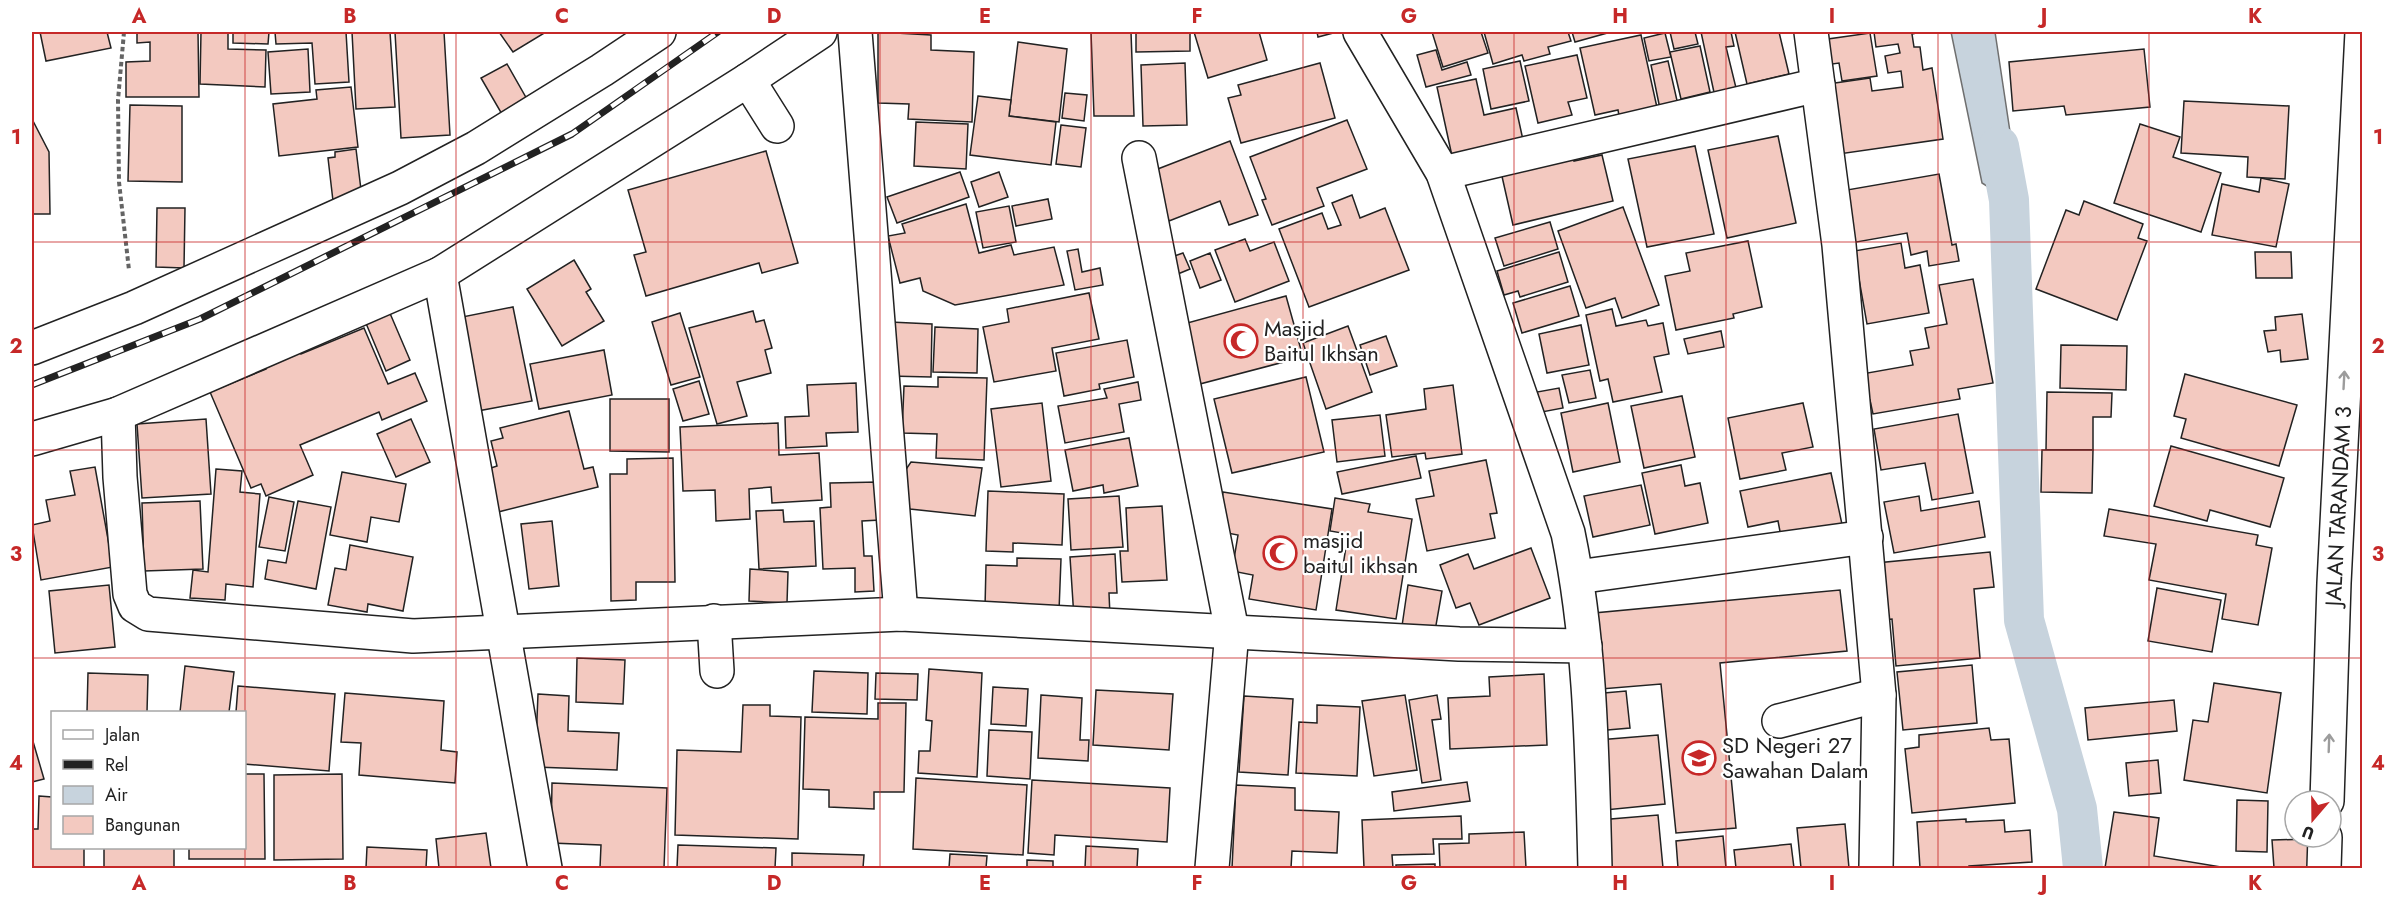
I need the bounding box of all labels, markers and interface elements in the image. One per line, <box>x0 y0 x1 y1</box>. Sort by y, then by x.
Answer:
text: A <box>131 2 147 31</box>
text: B <box>343 2 357 31</box>
text: C <box>555 2 569 31</box>
text: D <box>767 2 781 31</box>
text: E <box>979 2 991 31</box>
text: F <box>1191 2 1203 31</box>
text: G <box>1401 2 1417 31</box>
text: H <box>1612 2 1628 31</box>
text: I <box>1829 2 1835 31</box>
text: J <box>2037 2 2047 31</box>
text: K <box>2248 2 2262 31</box>
text: 1 <box>11 123 21 152</box>
text: 1 <box>2373 123 2383 152</box>
place label: Masjid Baitul Ikhsan <box>1264 312 1379 369</box>
mosque icon: Masjid Baitul Ikhsan <box>1223 323 1259 359</box>
text: 2 <box>9 332 23 361</box>
text: 2 <box>2371 332 2385 361</box>
one-way arrow <box>2339 370 2350 390</box>
street label: JALAN TARANDAM 3 <box>2317 405 2359 610</box>
place label: masjid baitul ikhsan <box>1303 524 1418 581</box>
mosque icon: masjid baitul ikhsan <box>1262 535 1298 571</box>
text: 3 <box>10 540 22 569</box>
text: 3 <box>2372 540 2384 569</box>
legend <box>51 711 246 849</box>
text: Jalan <box>103 722 140 748</box>
place label: SD Negeri 27 Sawahan Dalam <box>1722 729 1869 786</box>
one-way arrow <box>2323 733 2334 753</box>
school or university icon: SD Negeri 27 Sawahan Dalam <box>1681 740 1717 776</box>
text: 4 <box>9 749 23 778</box>
text: 4 <box>2371 749 2385 778</box>
text: Rel <box>105 752 129 778</box>
text: Air <box>105 782 129 808</box>
north arrow <box>2283 789 2343 849</box>
text: Bangunan <box>105 812 180 838</box>
text: U <box>2299 820 2317 845</box>
text: A <box>131 869 147 898</box>
text: B <box>343 869 357 898</box>
text: C <box>555 869 569 898</box>
text: D <box>767 869 781 898</box>
text: E <box>979 869 991 898</box>
text: F <box>1191 869 1203 898</box>
text: G <box>1401 869 1417 898</box>
text: H <box>1612 869 1628 898</box>
text: I <box>1829 869 1835 898</box>
text: J <box>2037 869 2047 898</box>
text: K <box>2248 869 2262 898</box>

